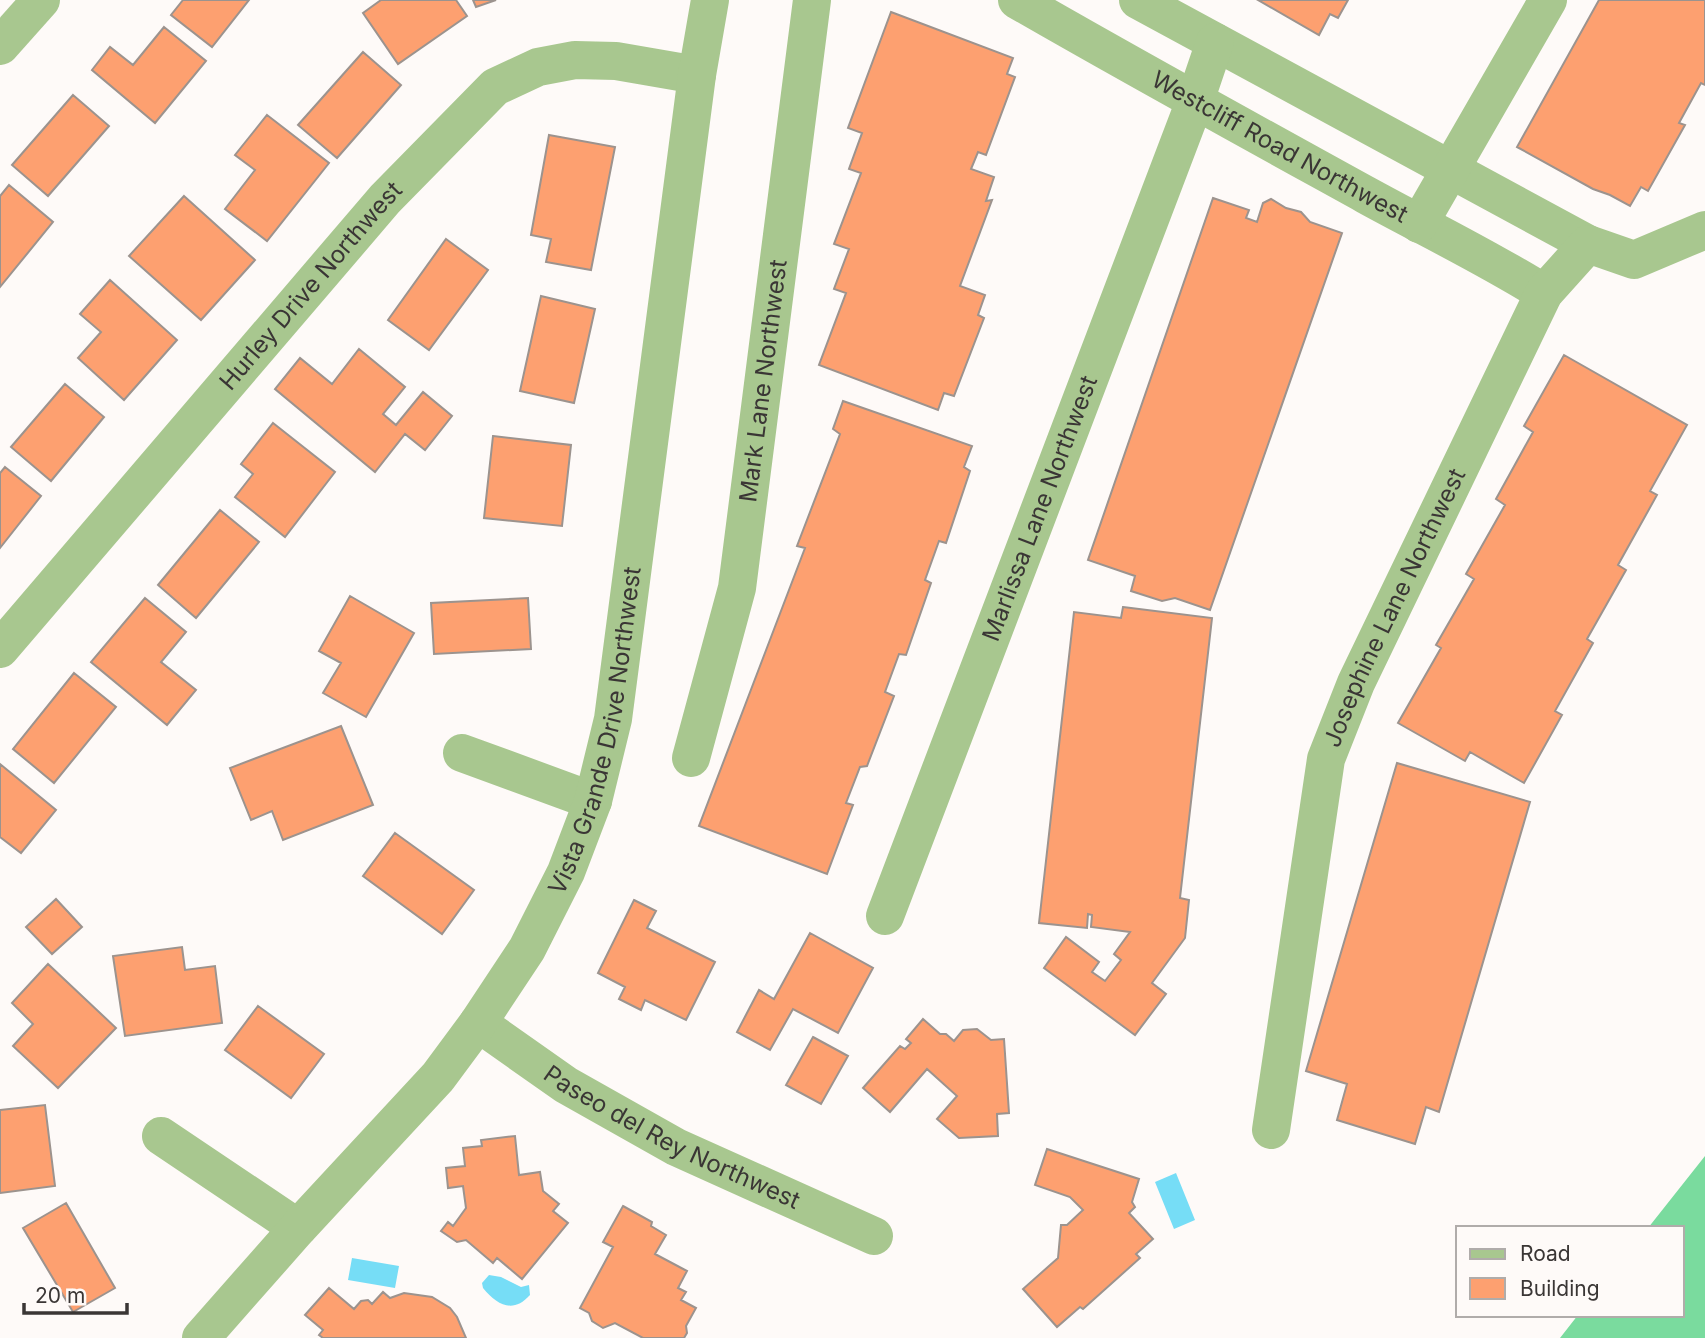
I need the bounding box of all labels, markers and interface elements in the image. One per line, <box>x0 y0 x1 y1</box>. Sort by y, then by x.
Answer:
street label: Westcliff Road Northwest <box>1147 64 1413 229</box>
street label: Hurley Drive Northwest <box>213 175 408 396</box>
street label: Mark Lane Northwest <box>733 258 793 504</box>
street label: Marlissa Lane Northwest <box>976 371 1103 645</box>
street label: Josephine Lane Northwest <box>1317 463 1471 751</box>
street label: Vista Grande Drive Northwest <box>542 565 647 899</box>
street label: Paseo del Rey Northwest <box>538 1059 805 1215</box>
legend <box>1456 1226 1684 1317</box>
text: Road <box>1520 1241 1571 1266</box>
scale bar <box>24 1272 128 1316</box>
text: Building <box>1520 1276 1600 1301</box>
text: 20 m <box>35 1283 85 1308</box>

